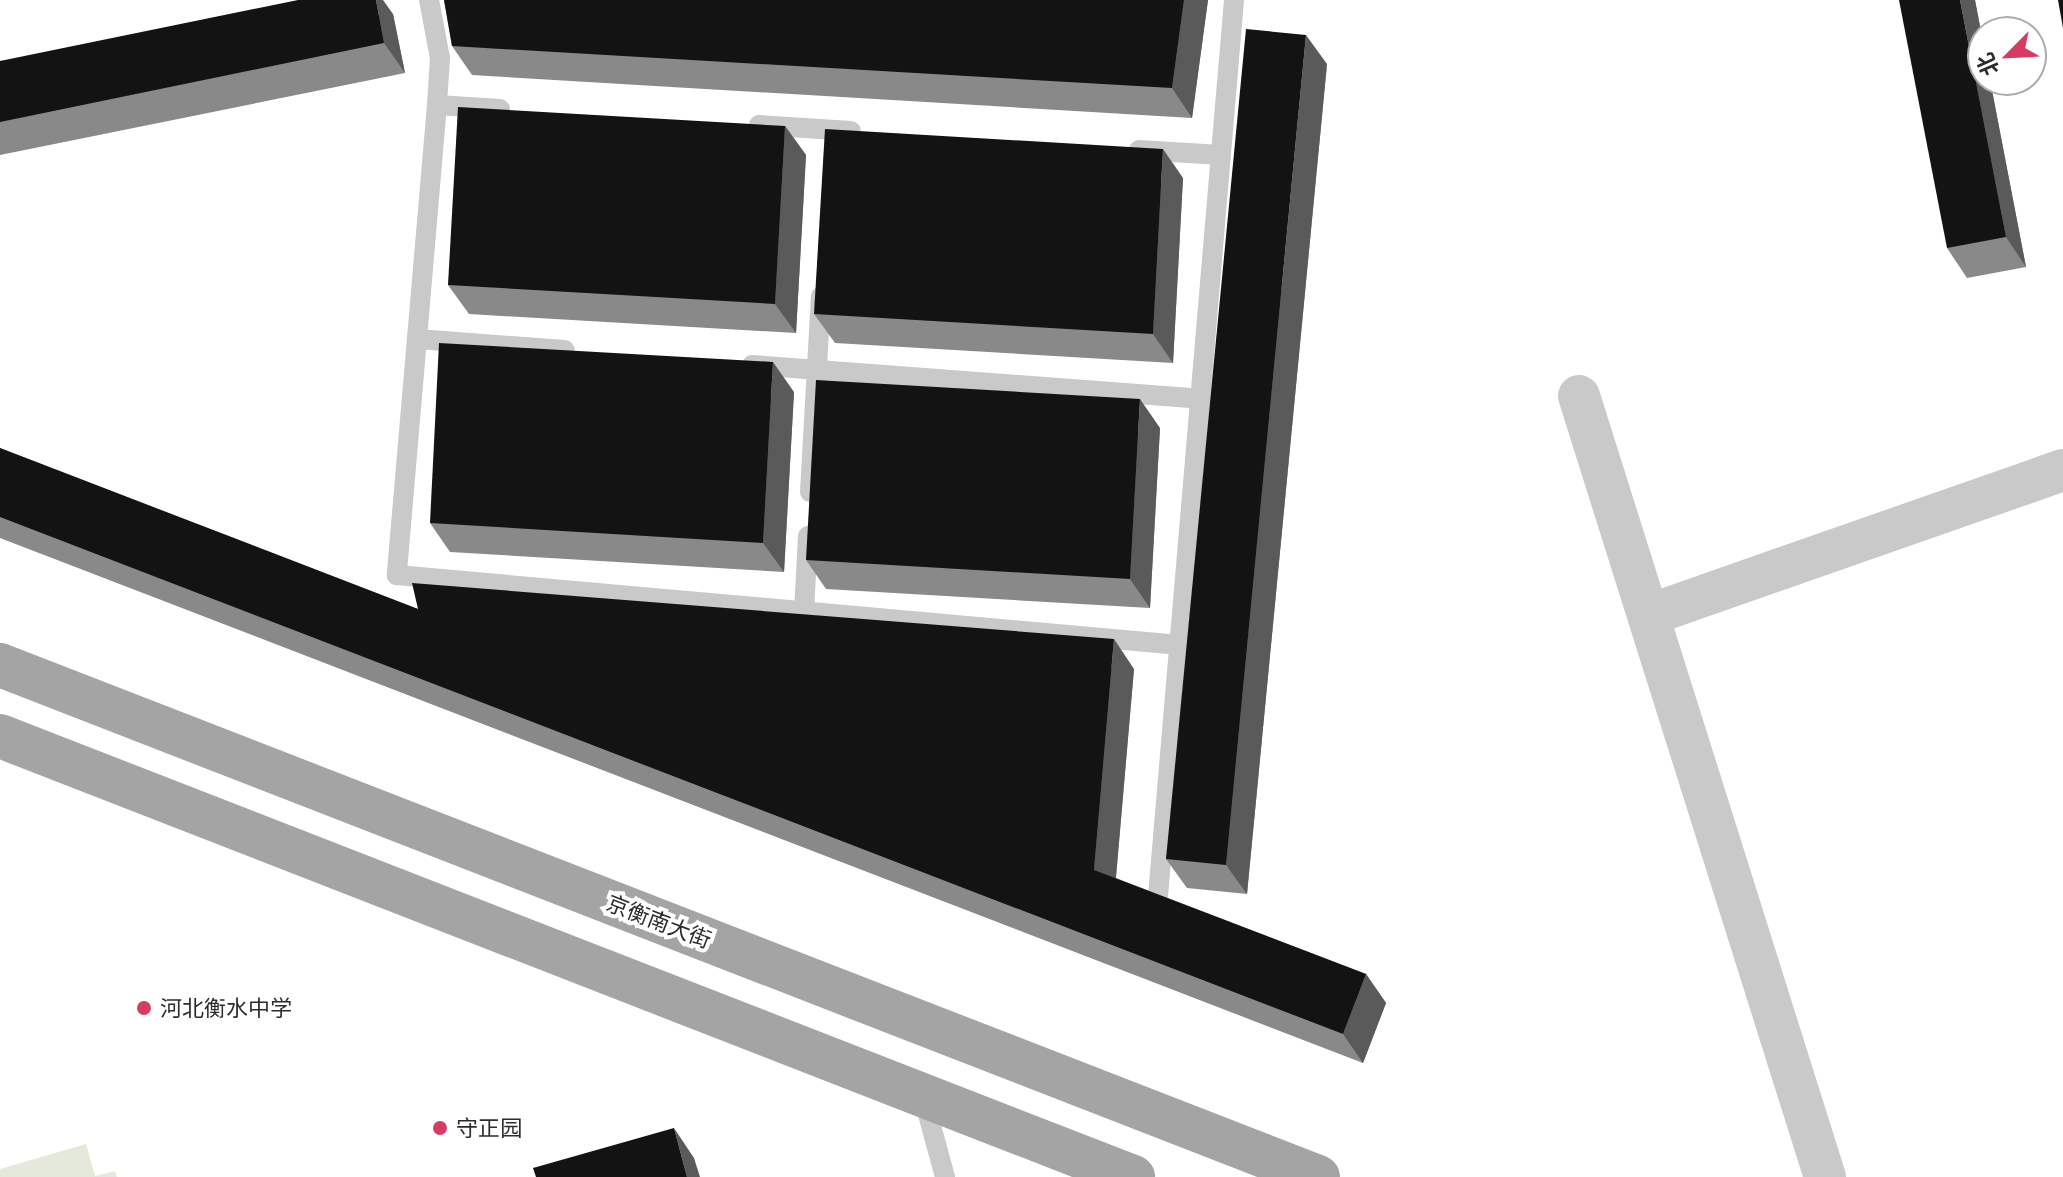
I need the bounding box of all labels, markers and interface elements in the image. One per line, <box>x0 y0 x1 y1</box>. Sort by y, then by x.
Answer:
north arrow <box>1967 16 2047 96</box>
text: 北 <box>1969 49 2005 81</box>
street label: 京衡南大街 <box>603 889 715 953</box>
place label: 河北衡水中学 <box>160 995 292 1021</box>
marker: 河北衡水中学 <box>135 999 153 1017</box>
place label: 守正园 <box>456 1115 522 1141</box>
marker: 守正园 <box>431 1119 449 1137</box>

